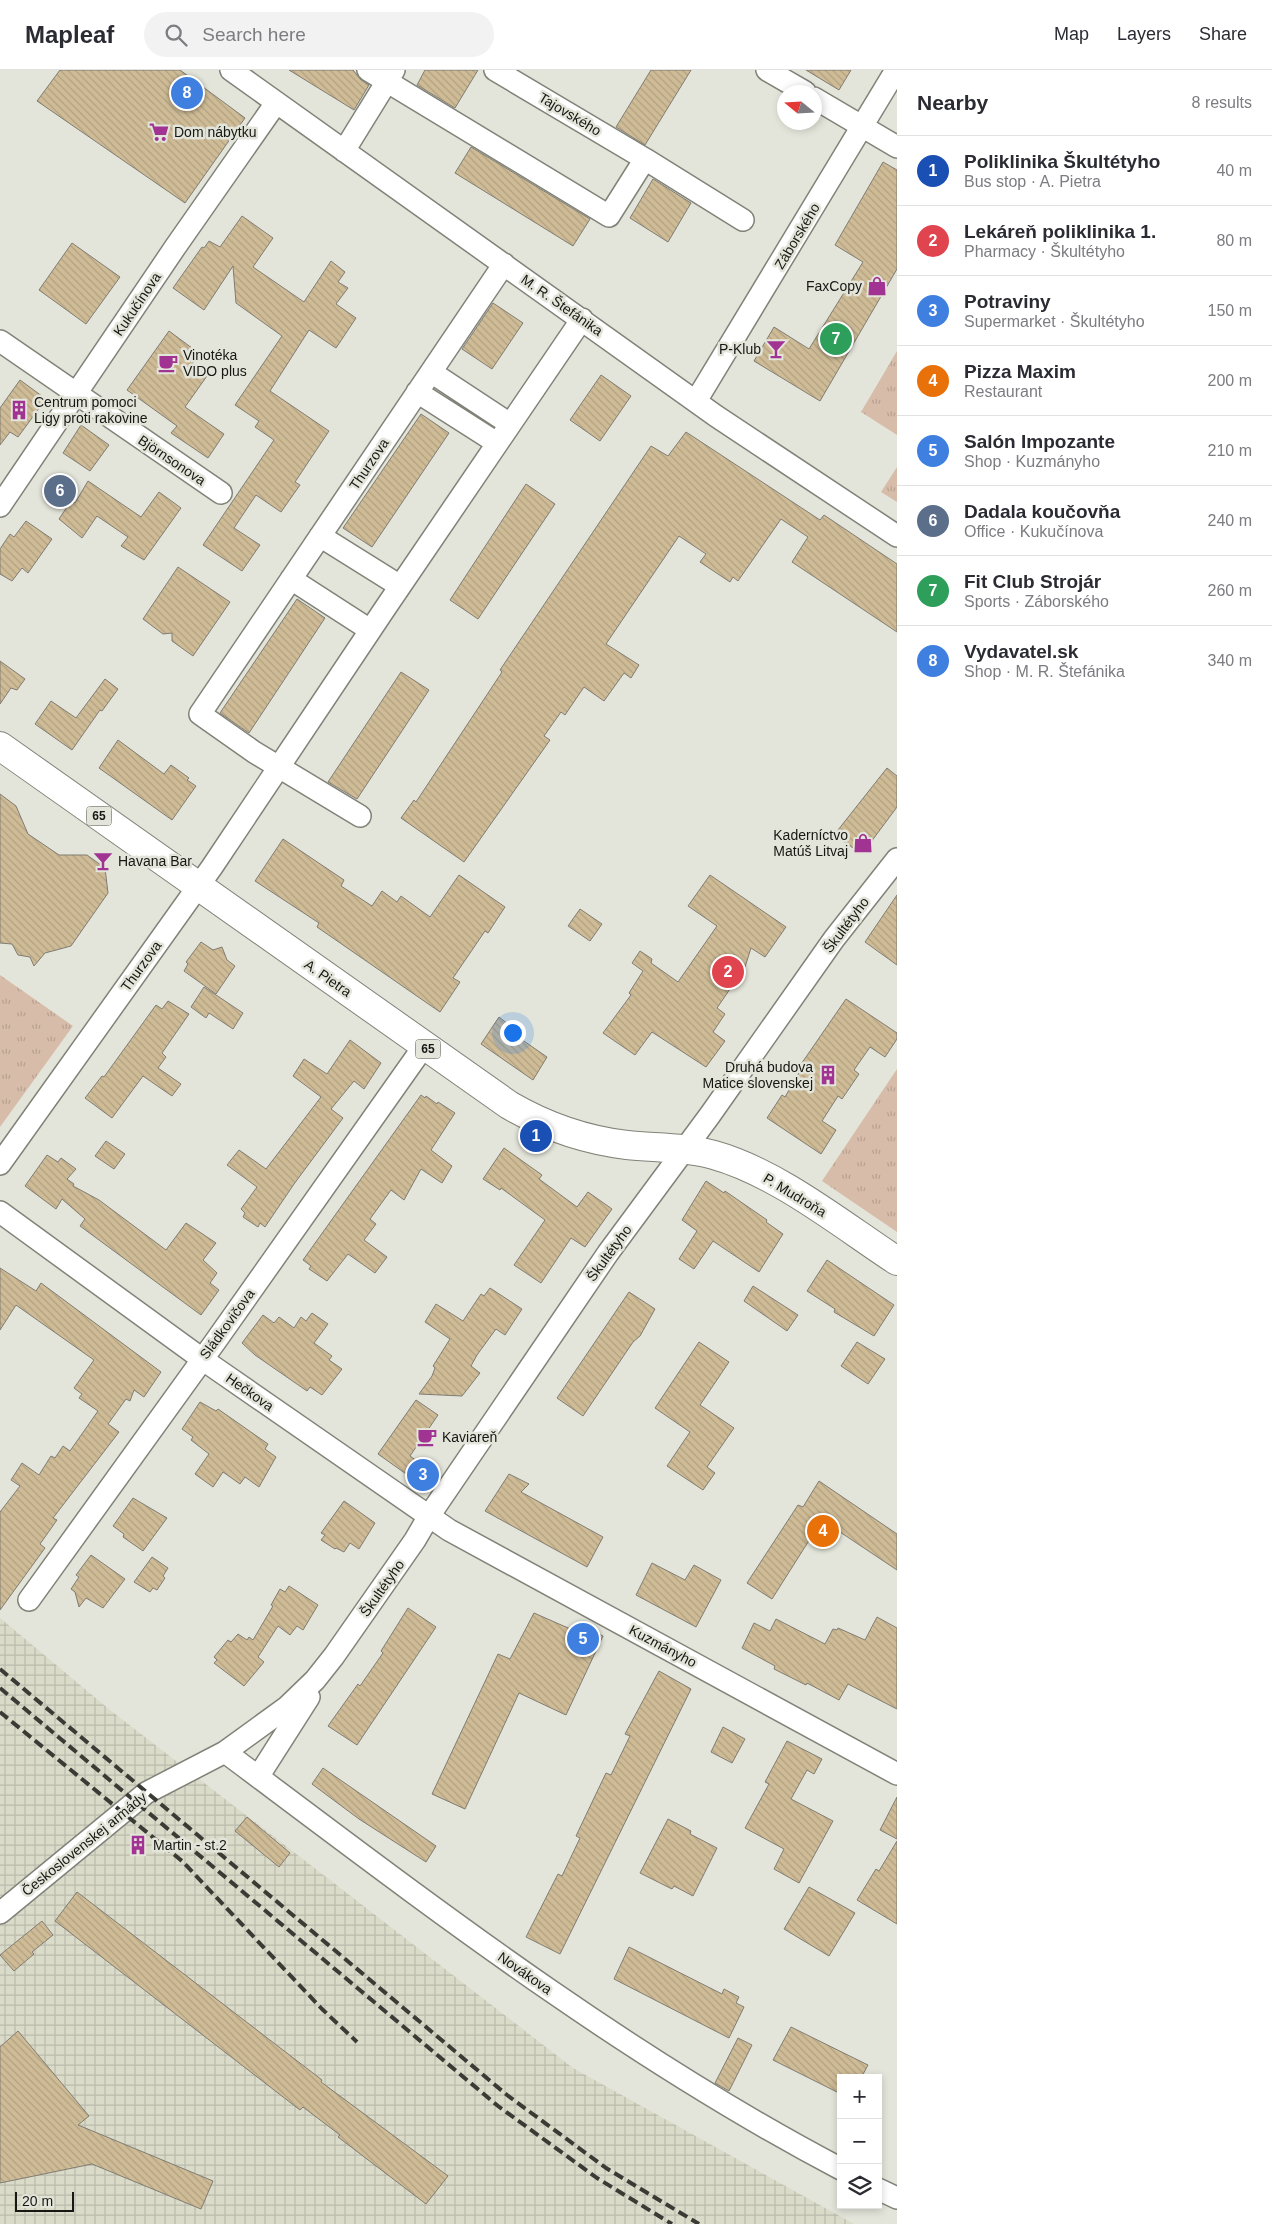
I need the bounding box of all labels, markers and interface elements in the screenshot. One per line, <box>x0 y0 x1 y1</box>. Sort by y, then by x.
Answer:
search box <box>144 12 494 57</box>
text: Mapleaf <box>25 21 114 48</box>
icon: search <box>162 21 190 49</box>
text: Search here <box>202 24 306 45</box>
text: Map <box>1054 24 1089 44</box>
text: Layers <box>1117 24 1171 44</box>
text: Share <box>1199 24 1247 44</box>
pin: 8 <box>171 74 203 112</box>
north arrow <box>777 85 822 130</box>
street label: Tajovského <box>536 89 604 139</box>
text: Nearby <box>917 91 988 114</box>
text: 8 results <box>1192 94 1252 111</box>
supermarket icon: Dom nábytku <box>148 121 170 143</box>
place label: Dom nábytku <box>174 124 256 140</box>
text: Poliklinika Škultétyho <box>964 151 1160 172</box>
text: 1 <box>929 162 937 179</box>
text: 40 m <box>1216 162 1252 179</box>
text: Bus stop · A. Pietra <box>964 173 1101 190</box>
street label: Záborského <box>771 200 823 272</box>
text: Lekáreň poliklinika 1. <box>964 221 1156 242</box>
text: 2 <box>929 232 937 249</box>
text: 80 m <box>1216 232 1252 249</box>
text: Pharmacy · Škultétyho <box>964 243 1125 260</box>
street label: Kukučínova <box>110 269 164 339</box>
street label: M. R. Štefánika <box>518 271 606 339</box>
shop icon: FaxCopy <box>866 275 888 297</box>
place label: FaxCopy <box>806 278 862 294</box>
text: Potraviny <box>964 291 1051 312</box>
text: 3 <box>929 302 937 319</box>
text: 150 m <box>1208 302 1252 319</box>
text: Supermarket · Škultétyho <box>964 313 1145 330</box>
pin: 7 <box>820 320 852 358</box>
bar icon: P-Klub <box>765 338 787 360</box>
place label: P-Klub <box>719 341 761 357</box>
place label: Vinotéka VIDO plus <box>183 347 247 379</box>
cafe icon: Vinotéka VIDO plus <box>157 352 179 374</box>
text: Pizza Maxim <box>964 361 1076 382</box>
text: 4 <box>929 372 937 389</box>
text: 200 m <box>1208 372 1252 389</box>
text: Restaurant <box>964 383 1042 400</box>
place label: Centrum pomoci Ligy proti rakovine <box>34 394 148 426</box>
building icon: Centrum pomoci Ligy proti rakovine <box>8 399 30 421</box>
text: Salón Impozante <box>964 431 1115 452</box>
street label: Björnsonova <box>135 432 209 489</box>
street label: Thurzova <box>346 435 392 493</box>
text: 5 <box>929 442 937 459</box>
text: 210 m <box>1208 442 1252 459</box>
text: Shop · Kuzmányho <box>964 453 1100 470</box>
pin: 6 <box>44 472 76 510</box>
text: Dadala koučovňa <box>964 501 1120 522</box>
text: 6 <box>929 512 937 529</box>
text: 240 m <box>1208 512 1252 529</box>
text: Office · Kukučínova <box>964 523 1103 540</box>
text: Fit Club Strojár <box>964 571 1101 592</box>
text: 7 <box>929 582 937 599</box>
text: 260 m <box>1208 582 1252 599</box>
text: Sports · Záborského <box>964 593 1109 610</box>
text: Vydavatel.sk <box>964 641 1078 662</box>
text: 8 <box>929 652 937 669</box>
text: 340 m <box>1208 652 1252 669</box>
text: Shop · M. R. Štefánika <box>964 663 1125 680</box>
road number: 65 <box>86 806 112 826</box>
place label: Kaderníctvo Matúš Litvaj <box>773 827 848 859</box>
shop icon: Kaderníctvo Matúš Litvaj <box>852 832 874 854</box>
bar icon: Havana Bar <box>92 850 114 872</box>
place label: Havana Bar <box>118 853 192 869</box>
street label: Škultétyho <box>820 894 872 956</box>
street label: Thurzova <box>117 938 165 994</box>
pin: 2 <box>712 953 744 991</box>
street label: A. Pietra <box>301 956 355 1000</box>
your location <box>500 1020 526 1046</box>
road number: 65 <box>416 1040 440 1059</box>
place label: Druhá budova Matice slovenskej <box>703 1059 813 1091</box>
building icon: Druhá budova Matice slovenskej <box>817 1064 839 1086</box>
pin: 1 <box>520 1117 552 1155</box>
street label: P. Mudroňa <box>761 1170 830 1220</box>
street label: Škultétyho <box>583 1222 635 1284</box>
street label: Sládkovičova <box>196 1286 258 1362</box>
street label: Hečkova <box>223 1370 277 1414</box>
cafe icon: Kaviareň <box>416 1426 438 1448</box>
place label: Kaviareň <box>442 1429 497 1445</box>
pin: 3 <box>407 1456 439 1494</box>
pin: 4 <box>807 1512 839 1550</box>
street label: Škultétyho <box>357 1556 407 1619</box>
pin: 5 <box>567 1620 599 1658</box>
street label: Kuzmányho <box>627 1622 700 1671</box>
street label: Československej armády <box>18 1789 150 1899</box>
building icon: Martin - st.2 <box>127 1834 149 1856</box>
place label: Martin - st.2 <box>153 1837 227 1853</box>
street label: Novákova <box>495 1949 555 1998</box>
map controls <box>837 2074 882 2209</box>
button: + <box>837 2074 882 2119</box>
button: − <box>837 2119 882 2164</box>
button: layers <box>837 2164 882 2209</box>
scale bar <box>15 2189 74 2212</box>
text: 20 m <box>22 2193 53 2209</box>

